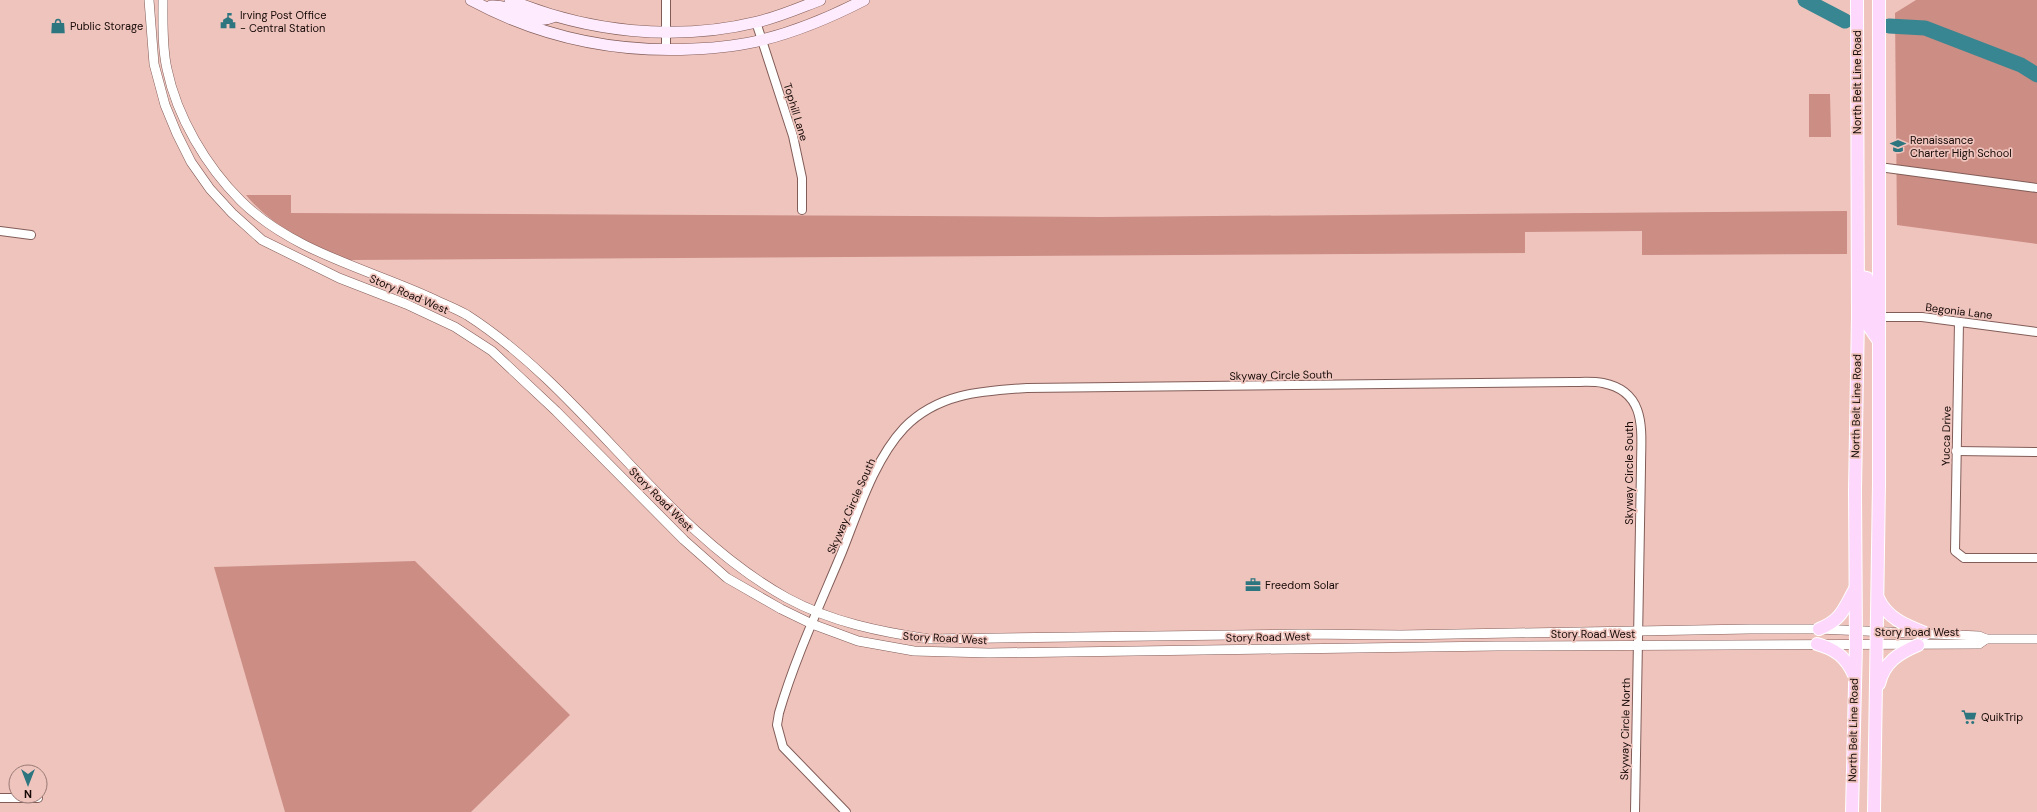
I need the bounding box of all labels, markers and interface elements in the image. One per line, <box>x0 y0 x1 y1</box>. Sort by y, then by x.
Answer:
place label: Irving Post Office - Central Station <box>240 8 327 35</box>
public building icon: Irving Post Office - Central Station <box>219 12 237 30</box>
shop icon: Public Storage <box>49 17 67 35</box>
place label: Public Storage <box>70 19 143 33</box>
street label: North Belt Line Road <box>1850 30 1864 134</box>
street label: Tophill Lane <box>781 81 811 143</box>
place label: Renaissance Charter High School <box>1910 133 2012 160</box>
school or university icon: Renaissance Charter High School <box>1889 137 1907 155</box>
street label: Story Road West <box>367 271 451 317</box>
street label: Begonia Lane <box>1925 300 1993 322</box>
street label: North Belt Line Road <box>1848 354 1864 458</box>
street label: Skyway Circle South <box>1229 367 1333 383</box>
street label: Yucca Drive <box>1938 406 1954 466</box>
street label: Skyway Circle South <box>1622 421 1636 525</box>
street label: Skyway Circle South <box>824 456 878 556</box>
street label: Story Road West <box>626 464 696 534</box>
office icon: Freedom Solar <box>1244 576 1262 594</box>
place label: Freedom Solar <box>1265 578 1339 592</box>
street label: Story Road West <box>1875 625 1959 639</box>
street label: Story Road West <box>1551 627 1635 641</box>
street label: Story Road West <box>902 629 988 647</box>
street label: Story Road West <box>1226 629 1310 645</box>
street label: Skyway Circle North <box>1617 678 1633 780</box>
street label: North Belt Line Road <box>1845 678 1861 782</box>
supermarket icon: QuikTrip <box>1960 708 1978 726</box>
place label: QuikTrip <box>1981 710 2023 724</box>
north arrow <box>8 764 48 804</box>
text: N <box>24 787 32 801</box>

